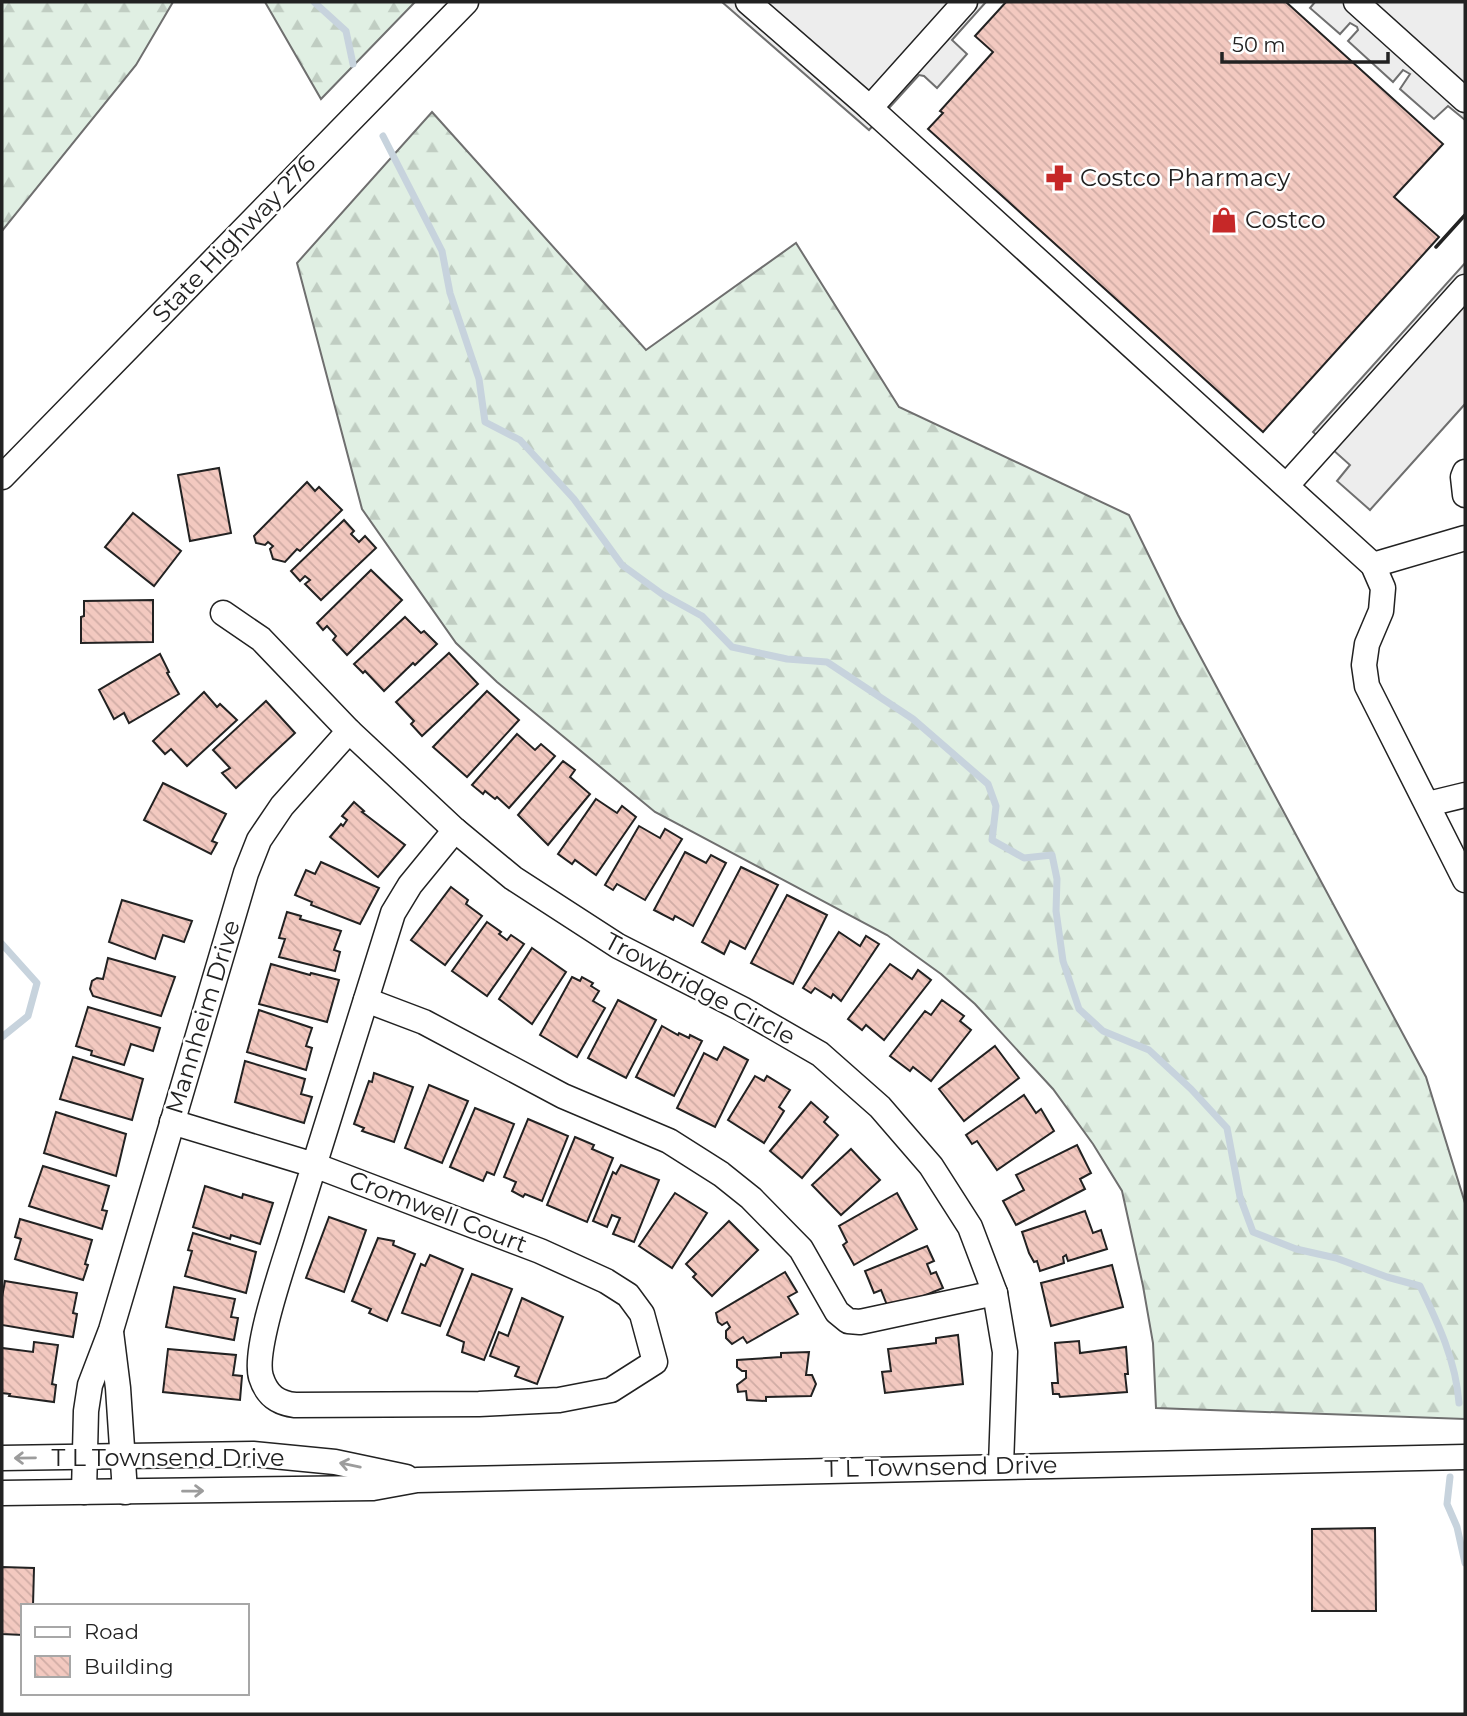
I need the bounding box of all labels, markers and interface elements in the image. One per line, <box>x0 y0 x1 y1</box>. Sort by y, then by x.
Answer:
scale bar <box>1222 21 1388 65</box>
text: 50 m <box>1232 32 1286 57</box>
street label: State Highway 276 <box>146 149 321 329</box>
pharmacy icon: Costco Pharmacy <box>1044 163 1074 193</box>
place label: Costco Pharmacy <box>1080 163 1290 192</box>
shop icon: Costco <box>1209 205 1239 235</box>
place label: Costco <box>1245 205 1326 234</box>
street label: Mannheim Drive <box>159 916 246 1117</box>
street label: Trowbridge Circle <box>600 926 800 1051</box>
street label: Cromwell Court <box>345 1164 532 1259</box>
street label: T L Townsend Drive <box>52 1443 284 1472</box>
street label: T L Townsend Drive <box>824 1450 1058 1483</box>
one-way arrow <box>14 1451 37 1465</box>
one-way arrow <box>339 1458 362 1472</box>
one-way arrow <box>181 1484 204 1497</box>
legend <box>21 1604 248 1695</box>
text: Road <box>84 1619 139 1644</box>
text: Building <box>84 1654 174 1679</box>

